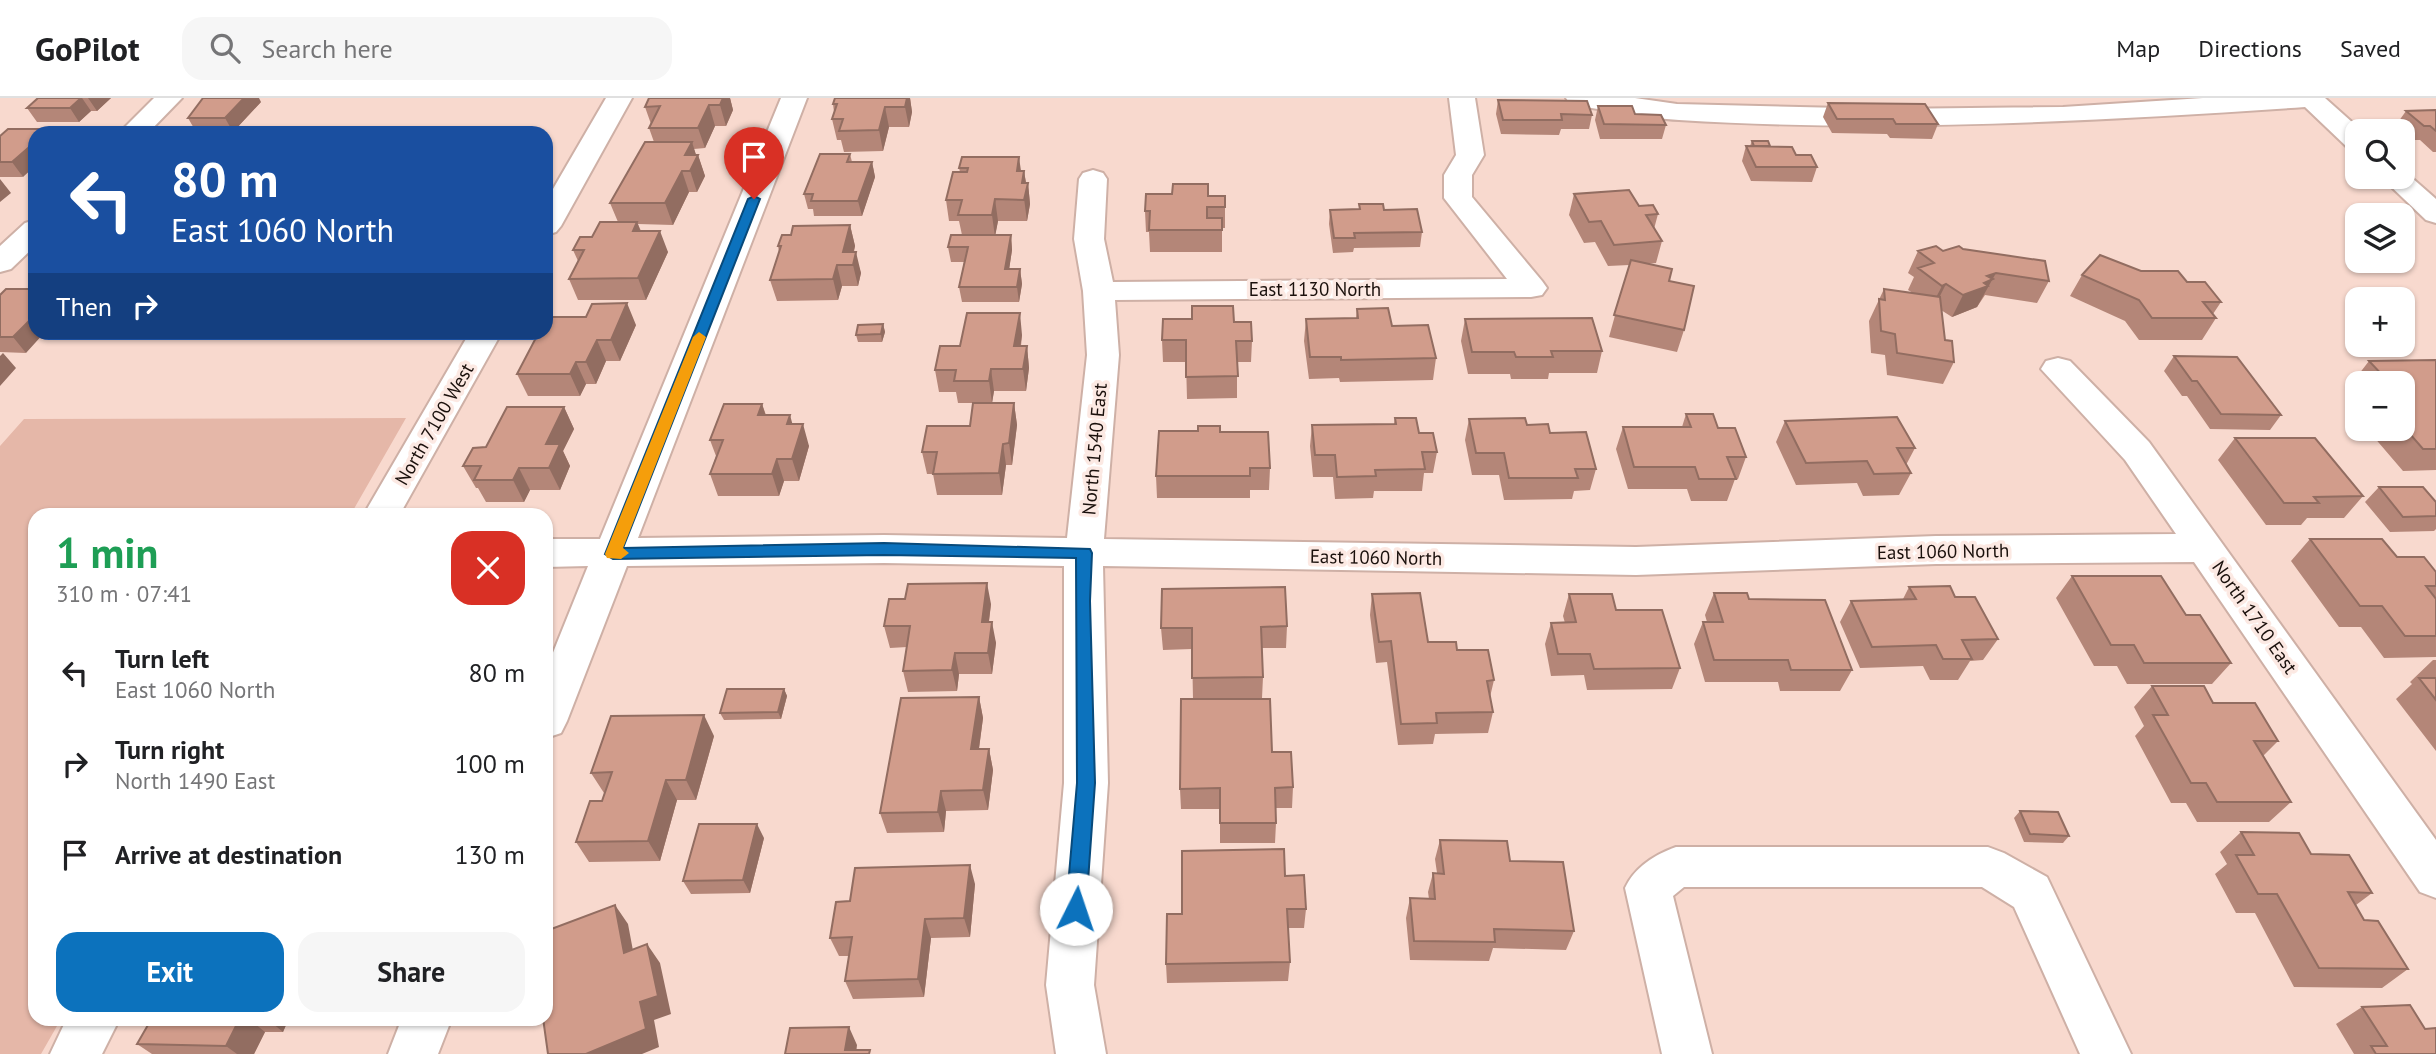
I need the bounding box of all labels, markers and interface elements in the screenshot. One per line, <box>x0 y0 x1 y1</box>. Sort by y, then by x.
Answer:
search box <box>182 17 672 80</box>
text: GoPilot <box>35 27 140 70</box>
icon: search <box>206 29 244 67</box>
text: Search here <box>262 32 393 65</box>
text: Map <box>2116 33 2160 64</box>
text: Directions <box>2198 33 2302 64</box>
text: Saved <box>2340 33 2401 64</box>
map controls <box>2345 119 2415 441</box>
button: search <box>2345 119 2415 189</box>
pin <box>724 127 784 199</box>
icon: arrive <box>735 138 773 176</box>
text: 80 m <box>171 147 278 211</box>
icon: left <box>56 154 147 245</box>
button: layers <box>2345 203 2415 273</box>
text: East 1060 North <box>171 209 394 251</box>
street label: East 1130 North <box>1249 277 1381 301</box>
icon: right <box>126 287 164 325</box>
button: + <box>2345 287 2415 357</box>
text: Then <box>56 290 112 323</box>
street label: North 7100 West <box>389 358 479 489</box>
button: − <box>2345 371 2415 441</box>
street label: North 1540 East <box>1076 381 1112 516</box>
text: 1 min <box>56 525 158 580</box>
button: close <box>451 531 525 605</box>
street label: East 1060 North <box>1877 538 2009 564</box>
street label: East 1060 North <box>1310 544 1442 570</box>
street label: North 1710 East <box>2207 556 2303 679</box>
text: 310 m · 07:41 <box>56 579 192 608</box>
text: Turn left <box>115 642 209 675</box>
icon: left <box>56 654 94 692</box>
text: 80 m <box>469 656 525 689</box>
text: East 1060 North <box>115 675 275 704</box>
text: Turn right <box>115 733 224 766</box>
icon: right <box>56 745 94 783</box>
text: 100 m <box>454 747 525 780</box>
text: North 1490 East <box>115 766 275 795</box>
icon: arrive <box>56 836 94 874</box>
text: Arrive at destination <box>115 838 342 871</box>
text: 130 m <box>454 838 525 871</box>
position arrow <box>1039 872 1113 946</box>
button: Exit <box>56 932 284 1012</box>
button: Share <box>298 932 525 1012</box>

